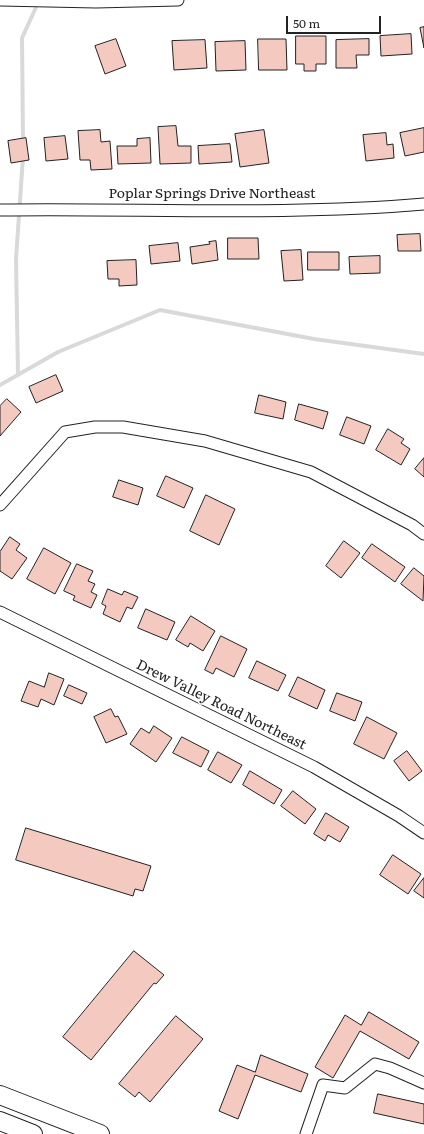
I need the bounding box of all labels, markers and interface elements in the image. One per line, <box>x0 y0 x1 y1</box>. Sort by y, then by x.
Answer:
scale bar <box>288 8 383 34</box>
text: 50 m <box>293 14 320 32</box>
street label: Poplar Springs Drive Northeast <box>108 186 316 202</box>
street label: Drew Valley Road Northeast <box>133 656 309 754</box>

